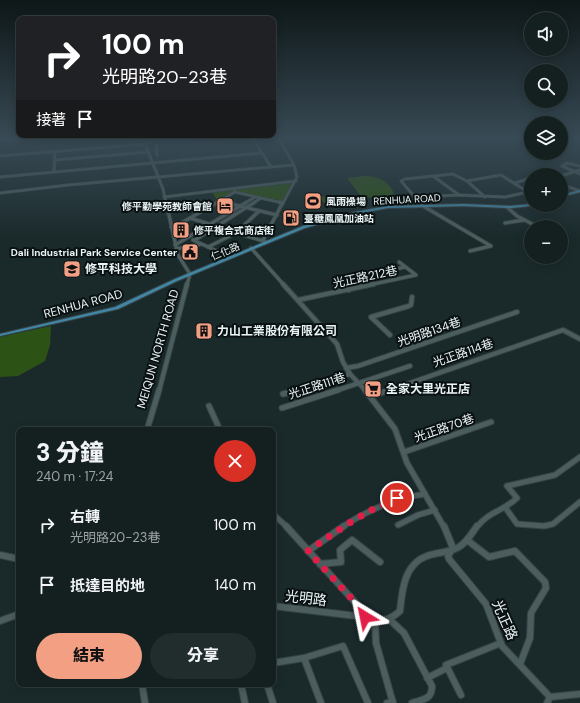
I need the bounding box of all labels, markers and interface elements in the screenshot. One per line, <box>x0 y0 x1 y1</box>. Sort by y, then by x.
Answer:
map controls <box>524 12 568 264</box>
button: sound <box>524 12 568 56</box>
text: 100 m <box>102 26 185 63</box>
icon: right <box>36 32 88 84</box>
button: search <box>524 64 568 108</box>
text: 光明路20-23巷 <box>102 65 227 89</box>
icon: arrive <box>74 108 96 130</box>
text: 接著 <box>36 110 66 130</box>
button: layers <box>524 116 568 160</box>
button: + <box>524 168 568 212</box>
sports icon: 風雨操場 <box>303 191 323 211</box>
street label: RENHUA ROAD <box>373 191 441 208</box>
place label: 風雨操場 <box>326 195 366 208</box>
hotel icon: 修平勤學苑教師會館 <box>215 196 235 216</box>
place label: 修平勤學苑教師會館 <box>121 200 212 213</box>
fuel station icon: 臺糖鳳凰加油站 <box>281 208 301 228</box>
place label: 臺糖鳳凰加油站 <box>304 212 374 225</box>
building icon: 修平複合式商店街 <box>171 220 191 240</box>
button: − <box>524 220 568 264</box>
place label: 修平複合式商店街 <box>193 224 274 237</box>
street label: 仁化路 <box>209 240 242 263</box>
public building icon: Dali Industrial Park Service Center <box>180 242 200 262</box>
place label: Dali Industrial Park Service Center <box>11 246 177 259</box>
school or university icon: 修平科技大學 <box>62 259 82 279</box>
place label: 修平科技大學 <box>85 261 157 277</box>
street label: 光正路212巷 <box>331 262 399 292</box>
street label: RENHUA ROAD <box>42 286 124 322</box>
street label: MEIQUN NORTH ROAD <box>133 288 183 410</box>
street label: 光明路134巷 <box>395 314 463 350</box>
building icon: 力山工業股份有限公司 <box>194 321 214 341</box>
place label: 力山工業股份有限公司 <box>217 323 337 339</box>
street label: 光正路114巷 <box>431 335 495 371</box>
street label: 光正路111巷 <box>286 369 348 403</box>
supermarket icon: 全家大里光正店 <box>363 379 383 399</box>
place label: 全家大里光正店 <box>386 381 470 397</box>
street label: 光正路70巷 <box>412 410 476 446</box>
text: 3 分鐘 <box>36 437 104 468</box>
button: close <box>214 440 256 482</box>
text: 240 m · 17:24 <box>36 468 113 485</box>
pin <box>380 481 414 515</box>
icon: arrive <box>386 487 408 509</box>
text: 右轉 <box>70 507 100 527</box>
icon: right <box>36 514 58 536</box>
text: 100 m <box>213 515 256 535</box>
text: 光明路20-23巷 <box>70 529 160 546</box>
icon: arrive <box>36 574 58 596</box>
text: 140 m <box>215 575 256 595</box>
text: 抵達目的地 <box>70 576 145 596</box>
street label: 光明路 <box>284 587 328 609</box>
position arrow <box>344 596 386 638</box>
street label: 光正路 <box>488 597 522 643</box>
button: 結束 <box>36 633 142 679</box>
button: 分享 <box>150 633 256 679</box>

